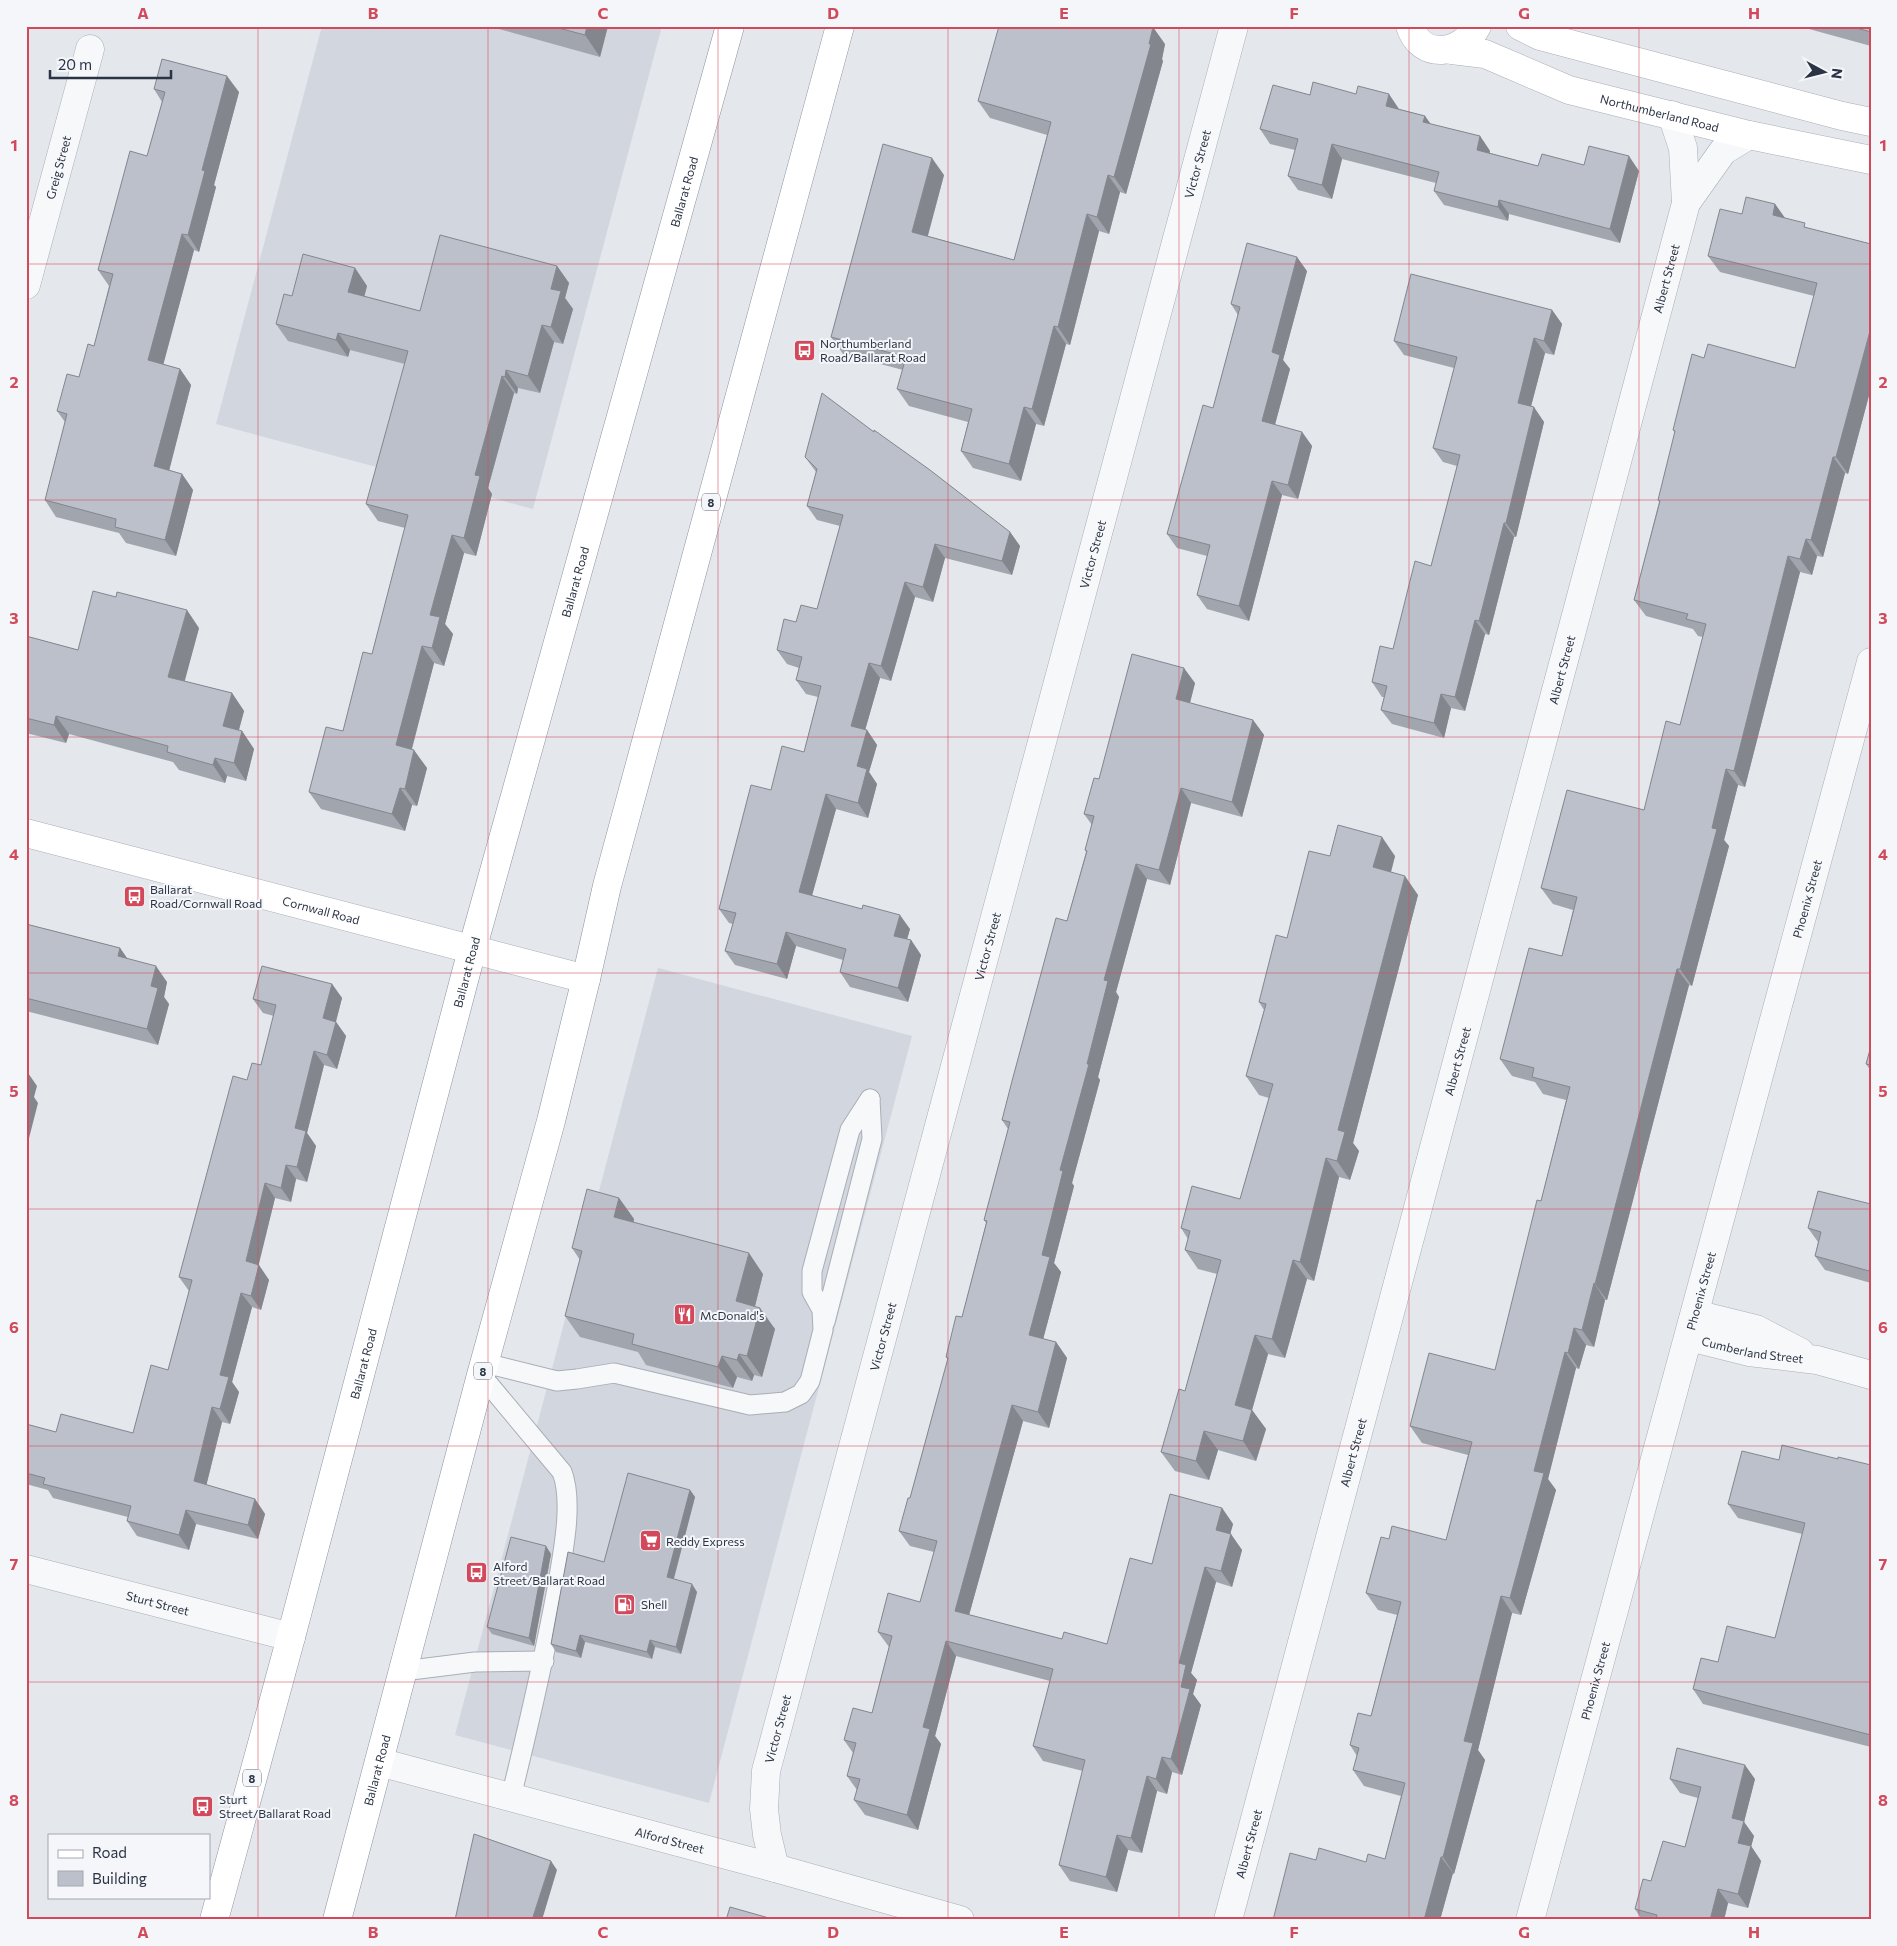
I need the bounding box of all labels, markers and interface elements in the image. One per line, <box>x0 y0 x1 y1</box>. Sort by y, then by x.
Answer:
text: A <box>137 3 149 22</box>
text: B <box>368 3 379 22</box>
text: C <box>598 3 609 22</box>
text: D <box>827 3 839 22</box>
text: E <box>1059 3 1069 22</box>
text: F <box>1289 3 1299 22</box>
text: G <box>1518 3 1530 22</box>
text: H <box>1748 3 1760 22</box>
scale bar <box>50 48 171 80</box>
north arrow <box>1800 48 1850 98</box>
text: 20 m <box>58 55 92 73</box>
text: N <box>1828 67 1846 80</box>
street label: Northumberland Road <box>1599 91 1720 134</box>
street label: Victor Street <box>1181 128 1213 200</box>
street label: Greig Street <box>43 134 73 201</box>
text: 1 <box>10 135 18 154</box>
text: 1 <box>1879 135 1887 154</box>
street label: Ballarat Road <box>667 155 700 229</box>
street label: Albert Street <box>1650 242 1682 314</box>
place label: Northumberland Road/Ballarat Road <box>820 336 926 364</box>
bus stop icon: Northumberland Road/Ballarat Road <box>792 338 816 362</box>
text: 2 <box>9 372 19 391</box>
text: 2 <box>1878 372 1888 391</box>
road number: 8 <box>702 494 720 511</box>
street label: Victor Street <box>1076 518 1108 590</box>
street label: Ballarat Road <box>558 545 591 619</box>
text: 3 <box>9 608 19 627</box>
text: 3 <box>1878 608 1888 627</box>
street label: Albert Street <box>1546 634 1577 706</box>
text: 4 <box>9 844 19 863</box>
text: 4 <box>1878 844 1888 863</box>
street label: Phoenix Street <box>1790 858 1824 940</box>
place label: Ballarat Road/Cornwall Road <box>150 882 262 910</box>
bus stop icon: Ballarat Road/Cornwall Road <box>122 884 146 908</box>
street label: Cornwall Road <box>281 893 361 927</box>
street label: Victor Street <box>971 910 1003 982</box>
street label: Ballarat Road <box>450 935 482 1009</box>
street label: Albert Street <box>1441 1025 1473 1097</box>
text: 5 <box>9 1081 19 1100</box>
text: 5 <box>1878 1081 1888 1100</box>
street label: Phoenix Street <box>1683 1250 1718 1331</box>
street label: Victor Street <box>867 1301 898 1372</box>
restaurant icon: McDonald's <box>672 1303 696 1327</box>
place label: McDonald's <box>700 1308 764 1322</box>
text: 6 <box>9 1317 19 1336</box>
text: 6 <box>1878 1317 1888 1336</box>
street label: Ballarat Road <box>347 1327 379 1401</box>
street label: Cumberland Street <box>1700 1333 1804 1365</box>
road number: 8 <box>474 1362 492 1380</box>
street label: Albert Street <box>1337 1416 1369 1488</box>
supermarket icon: Reddy Express <box>638 1529 662 1553</box>
place label: Reddy Express <box>666 1534 745 1548</box>
text: 7 <box>10 1554 19 1573</box>
text: 7 <box>1879 1554 1888 1573</box>
place label: Alford Street/Ballarat Road <box>493 1559 605 1587</box>
bus stop icon: Alford Street/Ballarat Road <box>465 1561 489 1585</box>
street label: Sturt Street <box>125 1588 191 1618</box>
fuel station icon: Shell <box>613 1592 637 1616</box>
place label: Shell <box>641 1597 667 1611</box>
street label: Phoenix Street <box>1578 1640 1612 1721</box>
street label: Victor Street <box>761 1693 793 1764</box>
street label: Ballarat Road <box>361 1733 393 1807</box>
road number: 8 <box>243 1770 261 1786</box>
text: 8 <box>9 1790 19 1809</box>
text: 8 <box>1878 1790 1888 1809</box>
place label: Sturt Street/Ballarat Road <box>219 1792 331 1820</box>
bus stop icon: Sturt Street/Ballarat Road <box>191 1794 215 1818</box>
street label: Albert Street <box>1232 1808 1264 1880</box>
street label: Alford Street <box>634 1824 706 1856</box>
legend <box>48 1834 210 1898</box>
text: Road <box>92 1843 127 1861</box>
text: Building <box>92 1869 147 1887</box>
text: A <box>137 1922 149 1941</box>
text: B <box>368 1922 379 1941</box>
text: C <box>598 1922 609 1941</box>
text: D <box>827 1922 839 1941</box>
text: E <box>1059 1922 1069 1941</box>
text: F <box>1289 1922 1299 1941</box>
text: G <box>1518 1922 1530 1941</box>
text: H <box>1748 1922 1760 1941</box>

